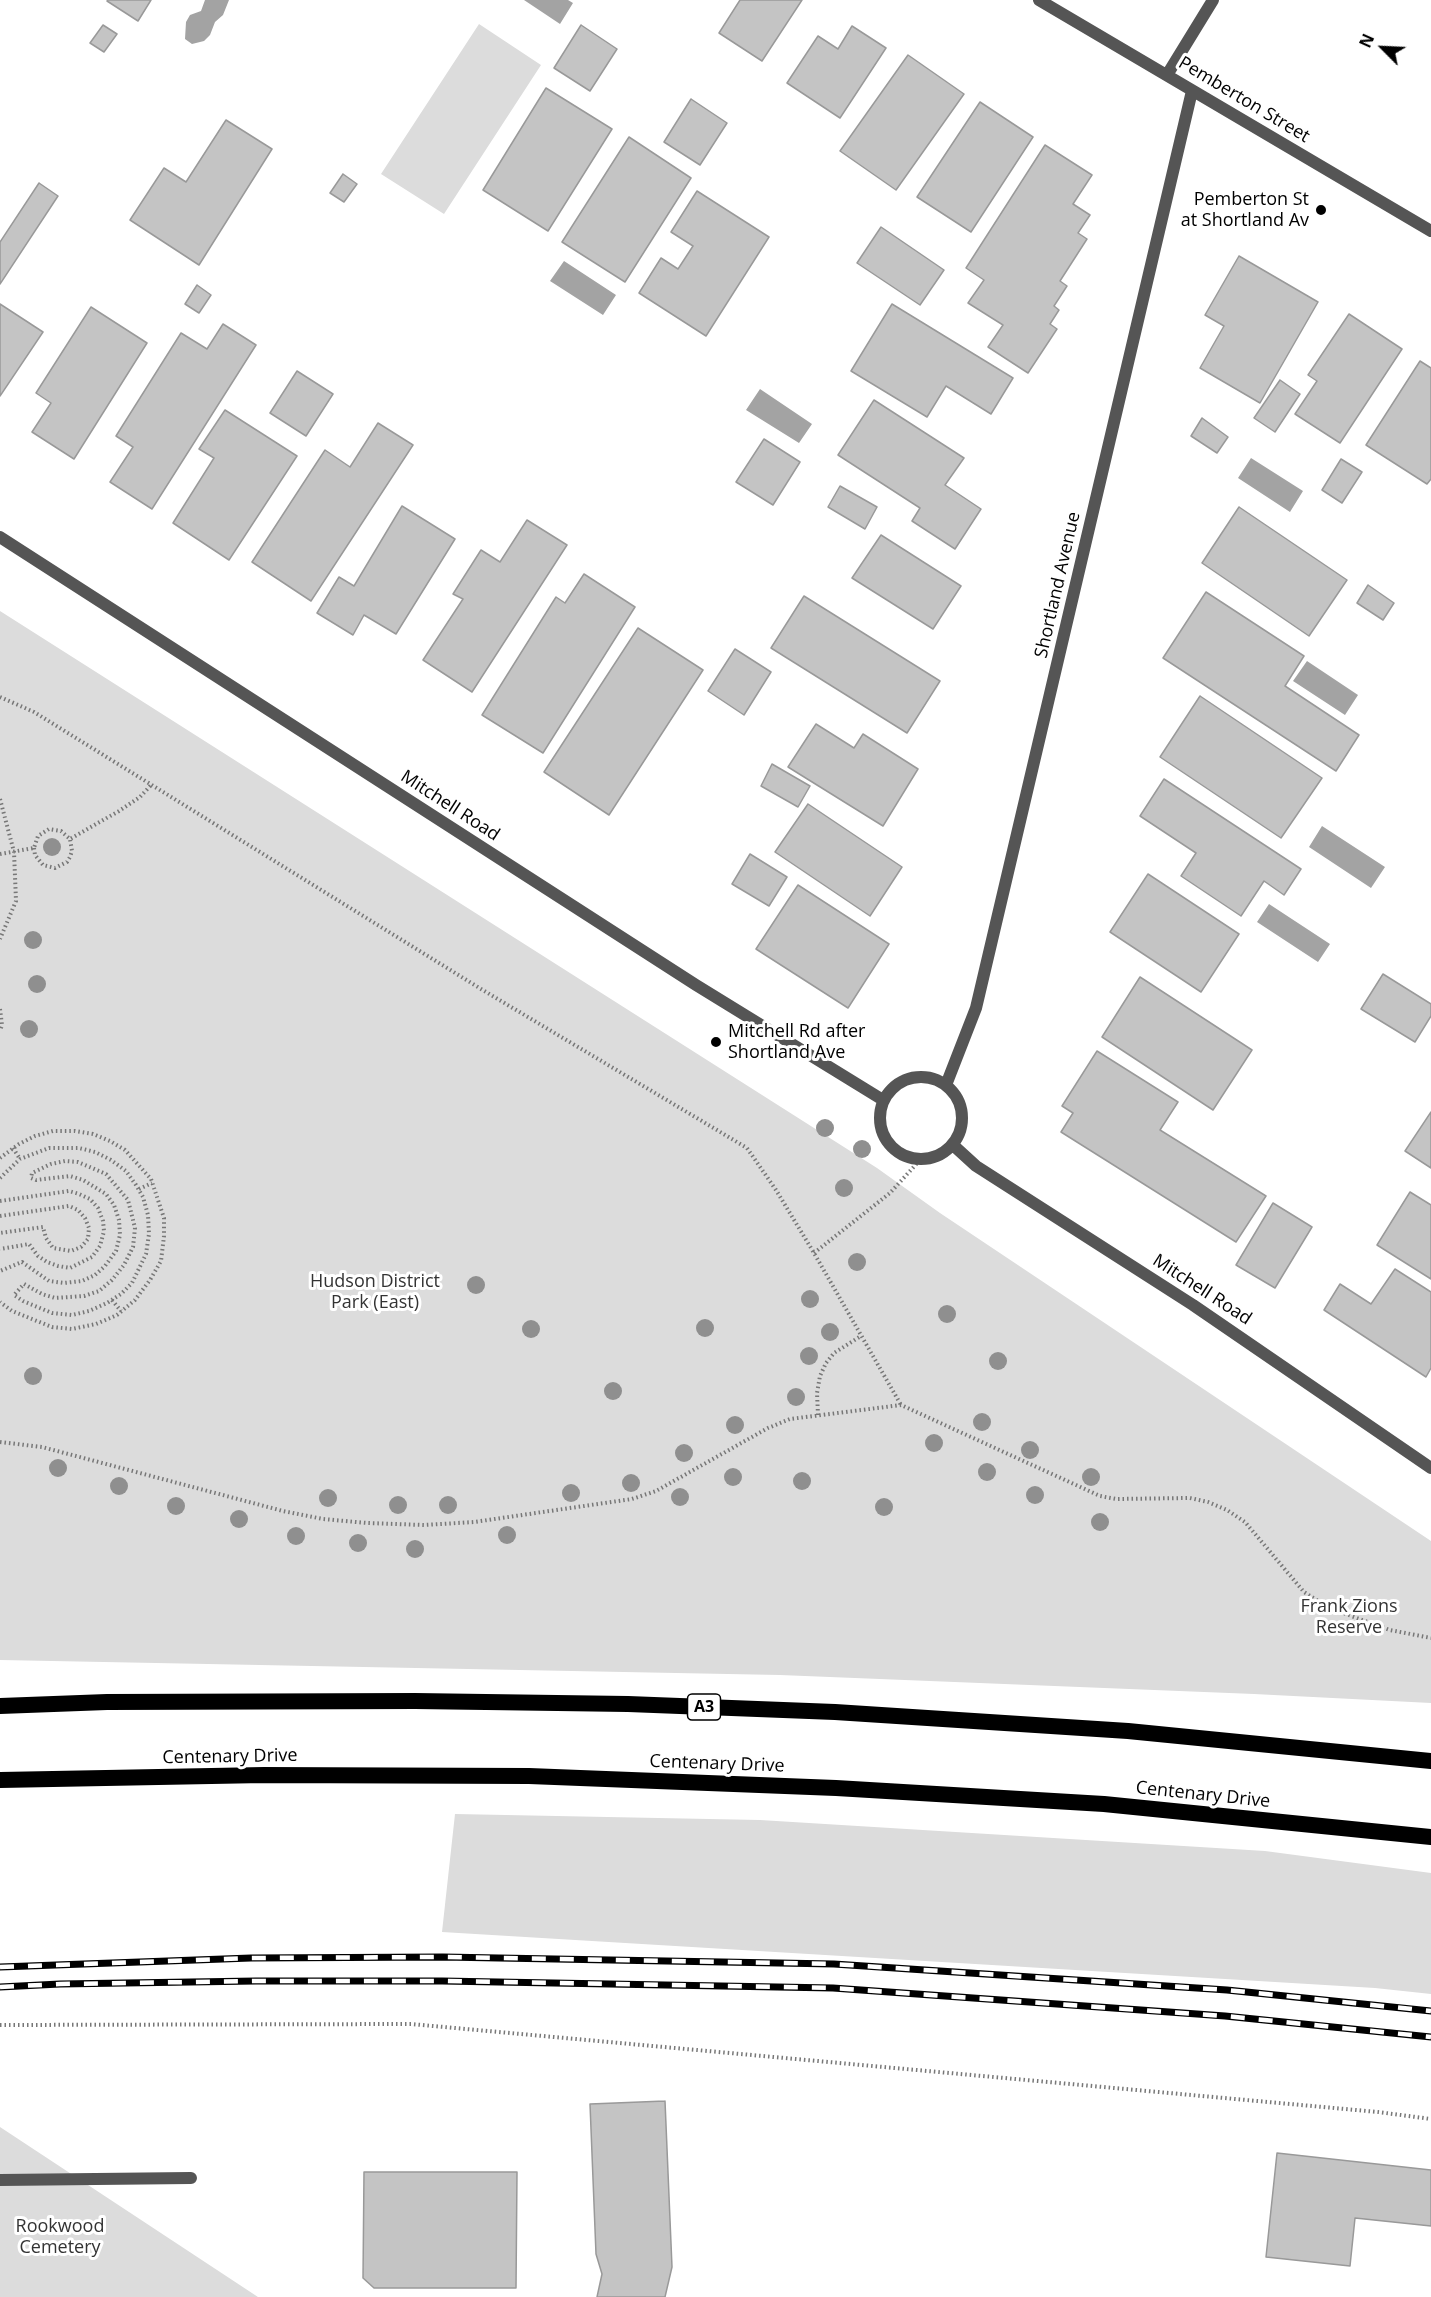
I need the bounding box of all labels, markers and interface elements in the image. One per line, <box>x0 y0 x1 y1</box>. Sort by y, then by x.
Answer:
north arrow <box>1353 18 1413 78</box>
text: N <box>1354 30 1379 51</box>
street label: Pemberton Street <box>1174 52 1314 148</box>
place label: Pemberton St at Shortland Av <box>1181 189 1309 232</box>
marker: Pemberton St at Shortland Av <box>1314 203 1328 217</box>
street label: Shortland Avenue <box>1031 510 1085 660</box>
street label: Mitchell Road <box>396 766 504 846</box>
place label: Mitchell Rd after Shortland Ave <box>728 1021 865 1064</box>
marker: Mitchell Rd after Shortland Ave <box>709 1035 723 1049</box>
street label: Mitchell Road <box>1148 1250 1256 1330</box>
park label: Hudson District Park (East) <box>310 1271 440 1314</box>
park label: Frank Zions Reserve <box>1300 1596 1398 1638</box>
road number: A3 <box>688 1694 720 1720</box>
street label: Centenary Drive <box>162 1745 298 1769</box>
street label: Centenary Drive <box>649 1751 785 1777</box>
street label: Centenary Drive <box>1135 1777 1271 1813</box>
park label: Rookwood Cemetery <box>16 2216 104 2258</box>

